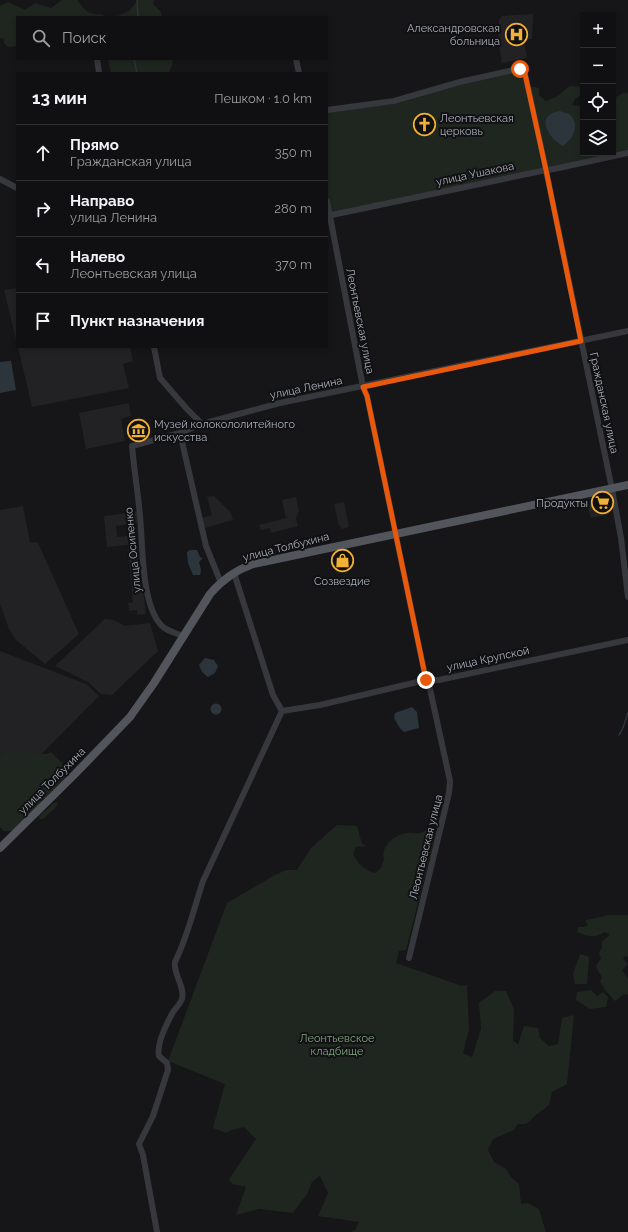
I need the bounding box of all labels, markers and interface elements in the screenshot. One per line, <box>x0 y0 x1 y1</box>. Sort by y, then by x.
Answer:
map controls <box>580 12 616 156</box>
button: + <box>580 12 616 48</box>
search box <box>16 16 328 60</box>
hospital icon: Александровская больница <box>503 21 529 47</box>
place label: Александровская больница <box>407 22 500 48</box>
icon: search <box>30 27 52 49</box>
text: Поиск <box>62 29 107 47</box>
button: − <box>580 48 616 84</box>
route start <box>511 60 529 78</box>
button: locate <box>580 84 616 120</box>
text: 13 мин <box>32 88 87 108</box>
text: Пешком · 1.0 km <box>214 91 312 106</box>
church icon: Леонтьевская церковь <box>411 111 437 137</box>
place label: Леонтьевская церковь <box>440 112 514 138</box>
button: layers <box>580 120 616 156</box>
text: Прямо <box>70 136 119 154</box>
icon: ahead <box>32 142 54 164</box>
text: 350 m <box>275 145 312 160</box>
text: Гражданская улица <box>70 154 192 169</box>
street label: улица Ушакова <box>435 159 515 189</box>
text: Направо <box>70 192 134 210</box>
icon: right <box>32 198 54 220</box>
text: 280 m <box>274 201 312 216</box>
text: улица Ленина <box>70 210 157 225</box>
text: Налево <box>70 248 125 266</box>
icon: left <box>32 254 54 276</box>
text: 370 m <box>275 257 312 272</box>
text: Леонтьевская улица <box>70 266 197 281</box>
street label: Леонтьевская улица <box>343 267 377 375</box>
icon: arrive <box>32 310 54 332</box>
text: Пункт назначения <box>70 312 204 330</box>
street label: Гражданская улица <box>587 351 621 455</box>
street label: улица Ленина <box>269 374 343 402</box>
museum icon: Музей колокололитейного искусства <box>125 417 151 443</box>
place label: Музей колокололитейного искусства <box>154 418 295 444</box>
supermarket icon: Продукты <box>590 490 616 516</box>
place label: Продукты <box>536 497 588 510</box>
street label: улица Осипенко <box>122 506 144 593</box>
street label: улица Толбухина <box>241 530 331 564</box>
shop icon: Созвездие <box>329 548 355 574</box>
place label: Созвездие <box>314 575 370 588</box>
street label: улица Крупской <box>445 644 531 674</box>
route end <box>417 671 435 689</box>
street label: улица Толбухина <box>16 745 88 817</box>
street label: Леонтьевская улица <box>407 793 445 901</box>
park label: Леонтьевское кладбище <box>300 1032 375 1058</box>

